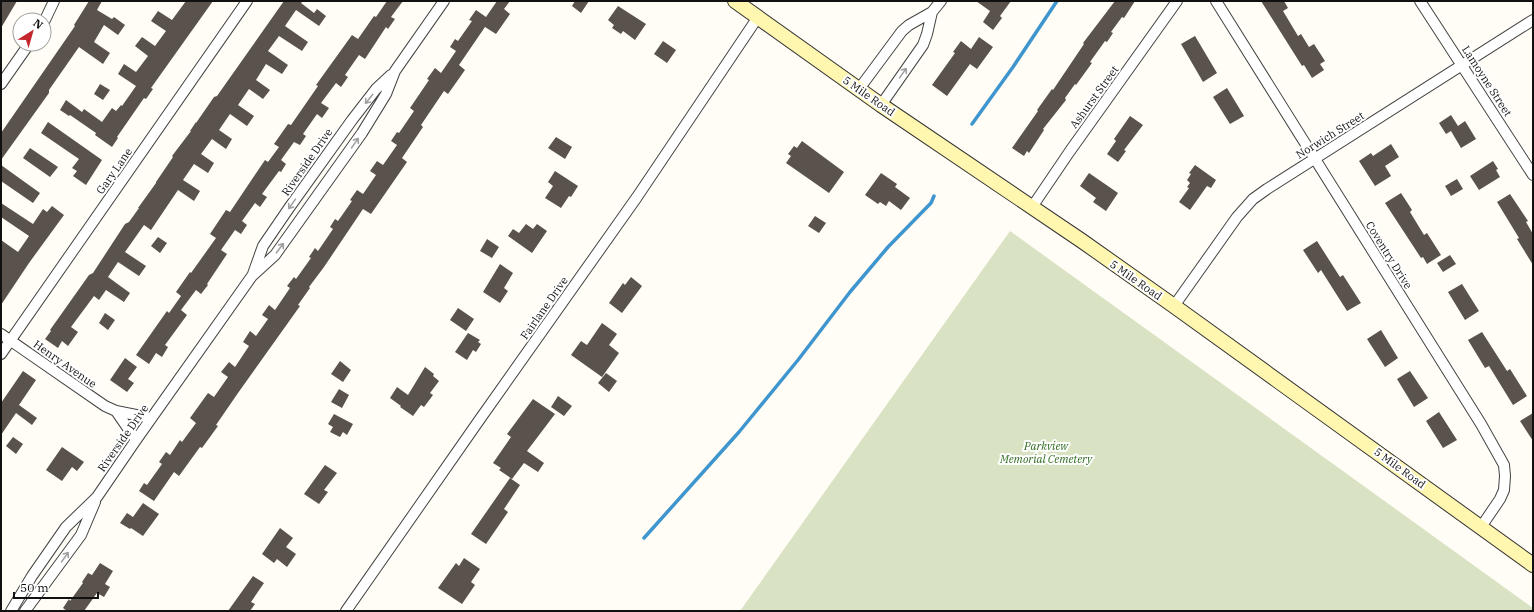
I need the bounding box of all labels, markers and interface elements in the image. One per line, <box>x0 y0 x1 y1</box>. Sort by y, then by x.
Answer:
north arrow <box>12 12 52 52</box>
text: N <box>30 16 46 32</box>
street label: Lamoyne Street <box>1459 43 1515 119</box>
street label: Ashurst Street <box>1067 63 1122 131</box>
one-way arrow <box>899 67 907 78</box>
street label: 5 Mile Road <box>840 73 898 119</box>
one-way arrow <box>364 94 373 104</box>
street label: Norwich Street <box>1293 108 1367 162</box>
street label: Riverside Drive <box>279 125 335 198</box>
one-way arrow <box>351 137 359 148</box>
street label: Gary Lane <box>93 145 135 197</box>
one-way arrow <box>288 198 296 209</box>
street label: Coventry Drive <box>1363 219 1415 291</box>
one-way arrow <box>275 243 284 254</box>
street label: 5 Mile Road <box>1107 257 1165 303</box>
street label: Fairlane Drive <box>517 274 571 342</box>
street label: Henry Avenue <box>31 337 99 391</box>
street label: Riverside Drive <box>95 401 151 474</box>
park label: Parkview Memorial Cemetery <box>999 439 1093 466</box>
street label: 5 Mile Road <box>1372 445 1429 492</box>
one-way arrow <box>61 552 69 563</box>
scale bar <box>14 574 98 600</box>
text: 50 m <box>20 580 49 595</box>

